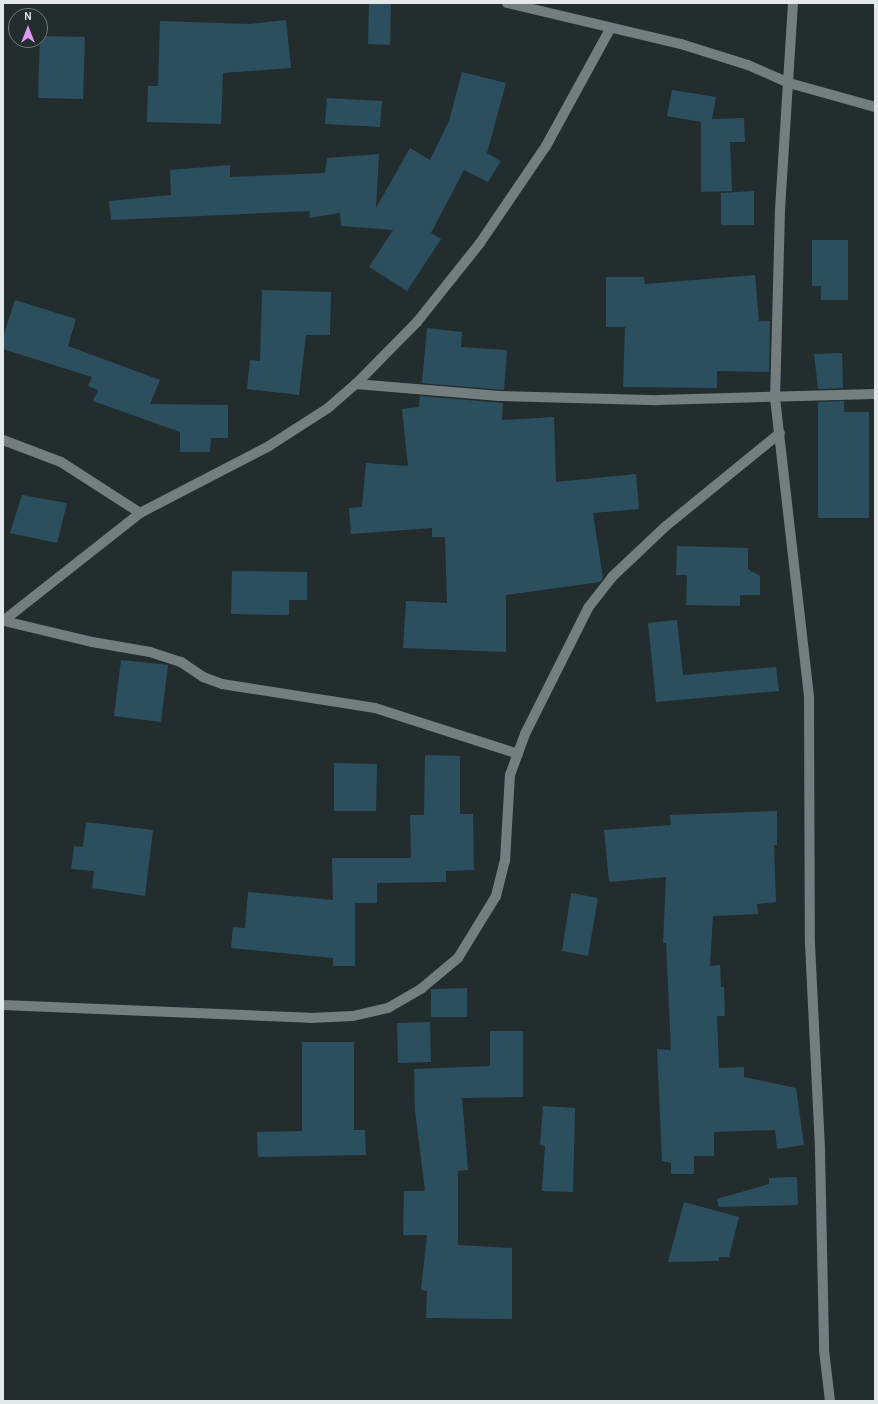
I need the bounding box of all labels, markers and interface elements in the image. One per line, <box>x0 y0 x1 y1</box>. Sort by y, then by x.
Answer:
north arrow <box>8 8 48 48</box>
text: N <box>24 10 32 23</box>

